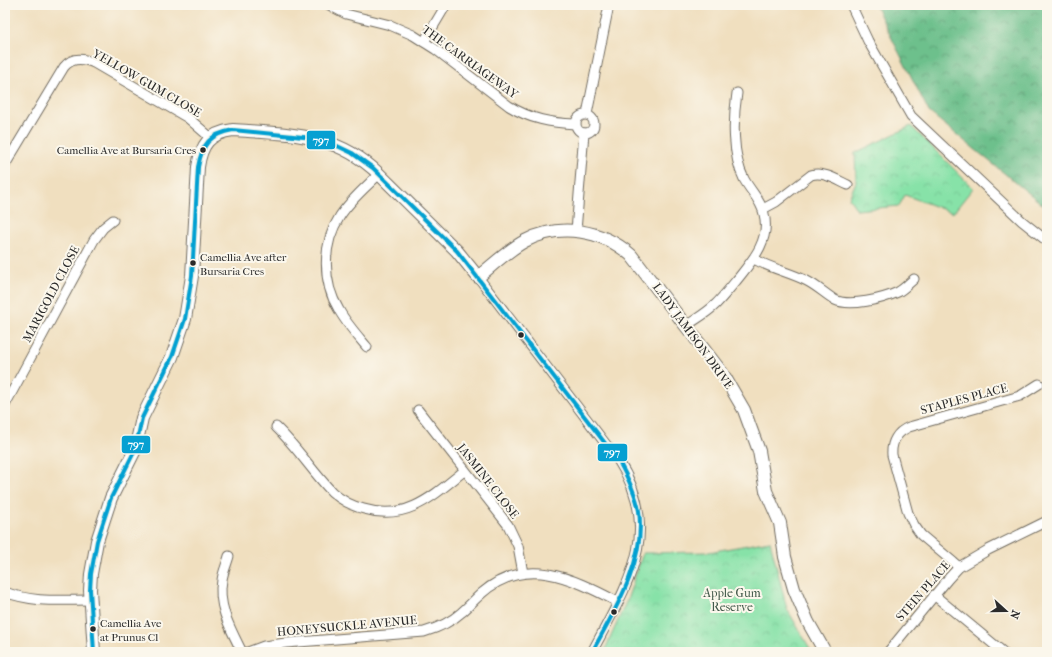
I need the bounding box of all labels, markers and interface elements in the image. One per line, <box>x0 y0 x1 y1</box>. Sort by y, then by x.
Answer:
street label: THE CARRIAGEWAY <box>419 22 521 102</box>
street label: YELLOW GUM CLOSE <box>89 46 204 120</box>
line badge: 797 <box>306 130 336 150</box>
text: 797 <box>312 134 330 147</box>
place label: Camellia Ave at Bursaria Cres <box>57 144 196 157</box>
marker: Camellia Ave at Bursaria Cres <box>198 145 208 155</box>
street label: MARIGOLD CLOSE <box>20 243 82 345</box>
place label: Camellia Ave after Bursaria Cres <box>200 251 287 278</box>
marker: Camellia Ave after Bursaria Cres <box>188 258 198 268</box>
street label: LADY JAMISON DRIVE <box>650 280 736 392</box>
unlabelled marker <box>516 330 526 340</box>
street label: STAPLES PLACE <box>919 381 1009 417</box>
line badge: 797 <box>121 435 151 454</box>
text: 797 <box>127 438 145 451</box>
street label: JASMINE CLOSE <box>454 440 522 521</box>
line badge: 797 <box>597 443 628 462</box>
text: 797 <box>603 446 621 459</box>
street label: STEIN PLACE <box>893 558 953 624</box>
park label: Apple Gum Reserve <box>702 586 761 614</box>
north arrow <box>986 591 1026 631</box>
unlabelled marker <box>609 607 619 617</box>
text: N <box>1007 608 1022 621</box>
street label: HONEYSUCKLE AVENUE <box>276 613 418 639</box>
place label: Camellia Ave at Prunus Cl <box>100 617 162 644</box>
marker: Camellia Ave at Prunus Cl <box>88 624 98 634</box>

